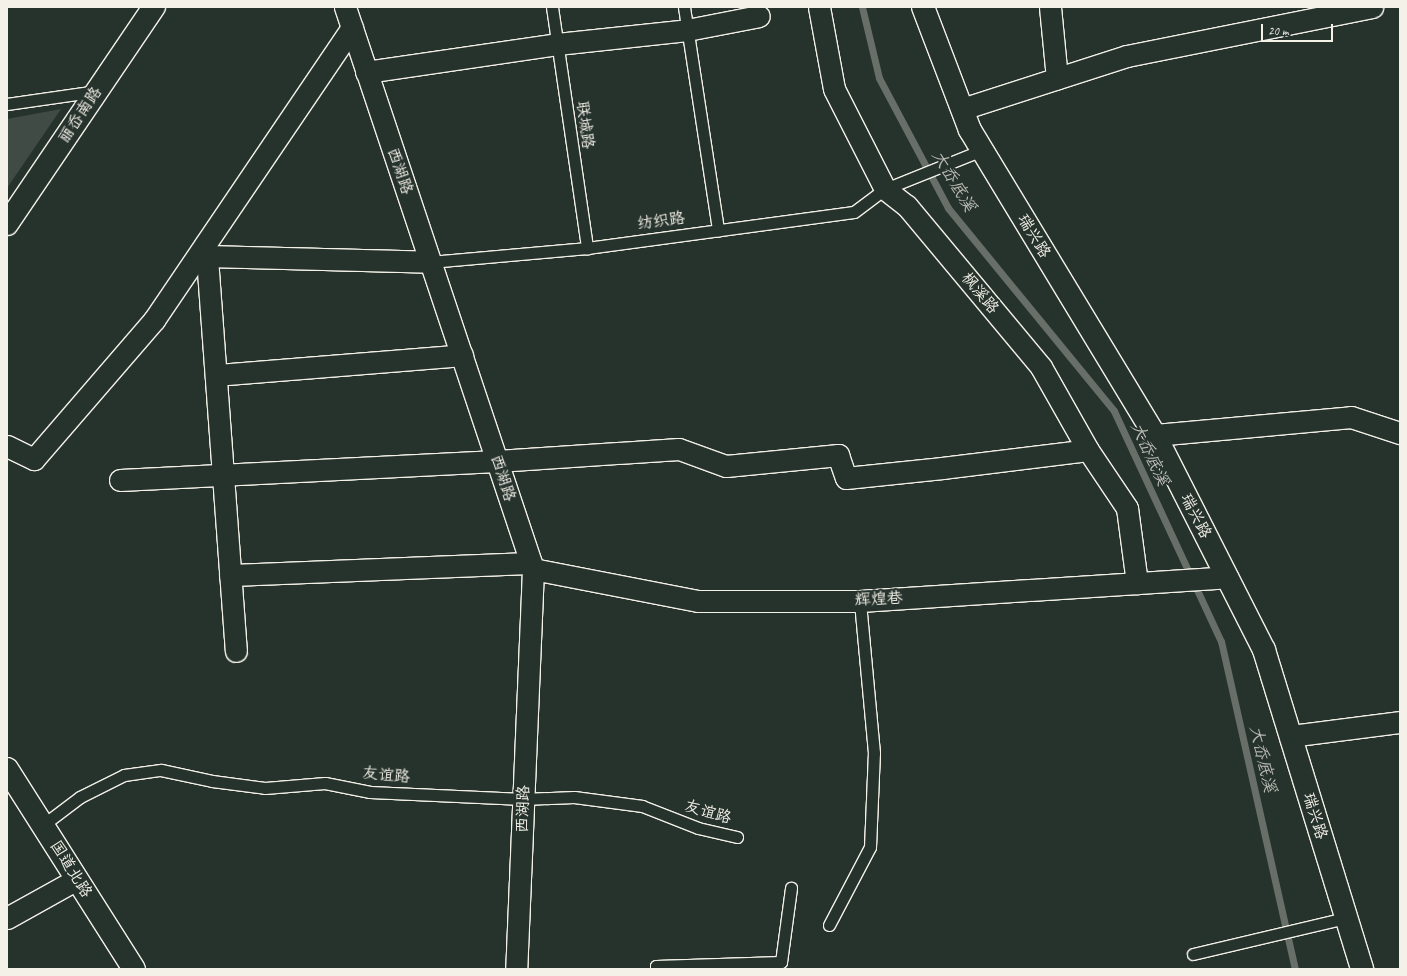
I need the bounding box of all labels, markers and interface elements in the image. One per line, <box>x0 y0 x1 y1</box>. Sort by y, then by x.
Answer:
scale bar <box>1263 16 1335 42</box>
text: 20 m <box>1268 23 1288 39</box>
street label: 丽岙南路 <box>54 83 106 147</box>
street label: 联城路 <box>572 100 598 150</box>
street label: 西湖路 <box>383 145 417 197</box>
water label: 大岙底溪 <box>928 147 980 215</box>
street label: 纺织路 <box>636 208 686 234</box>
street label: 瑞兴路 <box>1013 210 1055 262</box>
street label: 枫溪路 <box>957 268 1003 318</box>
water label: 大岙底溪 <box>1126 419 1174 489</box>
street label: 西湖路 <box>486 452 520 504</box>
street label: 瑞兴路 <box>1177 490 1215 542</box>
street label: 辉煌巷 <box>855 588 903 610</box>
water label: 大岙底溪 <box>1245 724 1281 794</box>
street label: 友谊路 <box>361 763 411 787</box>
street label: 西湖路 <box>513 785 533 833</box>
street label: 瑞兴路 <box>1299 790 1331 842</box>
street label: 友谊路 <box>682 796 734 828</box>
street label: 国道北路 <box>46 837 96 901</box>

